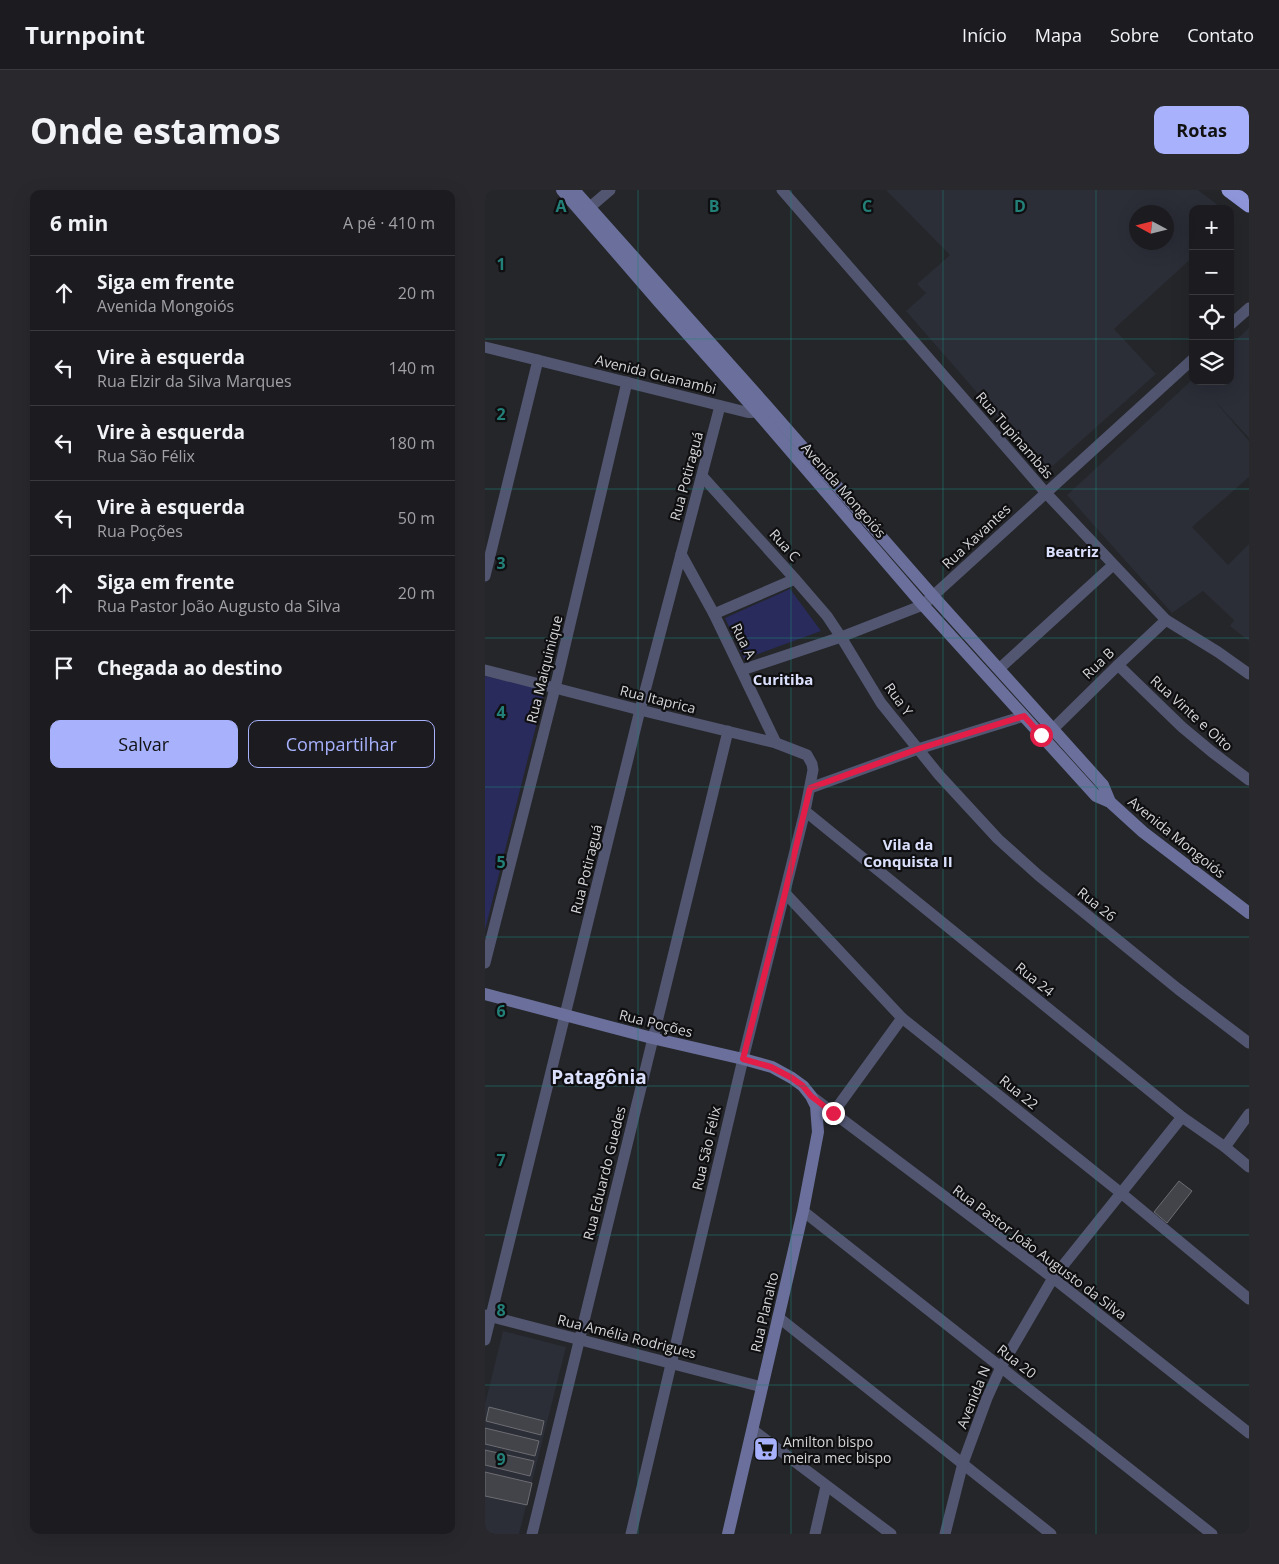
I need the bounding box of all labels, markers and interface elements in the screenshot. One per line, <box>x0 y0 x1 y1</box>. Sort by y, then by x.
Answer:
text: Turnpoint <box>25 18 145 51</box>
text: Início <box>962 23 1007 47</box>
text: Mapa <box>1035 23 1082 47</box>
text: Sobre <box>1110 23 1159 47</box>
text: Contato <box>1187 23 1254 47</box>
button: Rotas <box>1154 106 1249 154</box>
text: Onde estamos <box>30 107 281 154</box>
text: A <box>555 195 567 217</box>
text: B <box>709 195 719 217</box>
text: C <box>862 195 872 217</box>
text: D <box>1014 195 1026 217</box>
north arrow <box>1129 205 1174 250</box>
map controls <box>1189 205 1234 385</box>
button: + <box>1189 205 1234 250</box>
text: 6 min <box>50 209 108 237</box>
text: A pé · 410 m <box>343 212 435 234</box>
button: − <box>1189 250 1234 295</box>
text: 1 <box>496 253 506 275</box>
text: Siga em frente <box>97 269 234 295</box>
icon: ahead <box>50 279 78 307</box>
text: 20 m <box>398 282 435 304</box>
text: Avenida Mongoiós <box>97 295 234 317</box>
button: locate <box>1189 295 1234 340</box>
button: layers <box>1189 340 1234 385</box>
text: Vire à esquerda <box>97 344 245 370</box>
street label: Avenida Guanambi <box>594 350 718 398</box>
icon: left <box>50 354 78 382</box>
text: 140 m <box>389 357 435 379</box>
text: Rua Elzir da Silva Marques <box>97 370 292 392</box>
street label: Rua Tupinambás <box>972 387 1058 483</box>
text: 2 <box>496 403 506 425</box>
text: Vire à esquerda <box>97 419 245 445</box>
icon: left <box>50 429 78 457</box>
street label: Rua Potiraguá <box>665 429 707 523</box>
text: 180 m <box>389 432 435 454</box>
street label: Avenida Mongoiós <box>797 438 891 542</box>
text: Rua São Félix <box>97 445 195 467</box>
text: Vire à esquerda <box>97 494 245 520</box>
street label: Rua Xavantes <box>938 499 1015 573</box>
icon: left <box>50 504 78 532</box>
text: 50 m <box>398 507 435 529</box>
text: Rua Poções <box>97 520 183 542</box>
street label: Rua C <box>765 525 805 565</box>
district label: Beatriz <box>1045 541 1099 561</box>
text: 3 <box>496 552 506 574</box>
text: Siga em frente <box>97 569 234 595</box>
icon: ahead <box>50 579 78 607</box>
text: 20 m <box>398 582 435 604</box>
text: Rua Pastor João Augusto da Silva <box>97 595 341 617</box>
street label: Rua Maiquinique <box>521 613 567 725</box>
street label: Rua A <box>727 620 761 662</box>
street label: Rua B <box>1078 643 1118 683</box>
icon: arrive <box>50 654 78 682</box>
text: Chegada ao destino <box>97 655 283 681</box>
district label: Curitiba <box>753 669 813 689</box>
street label: Rua Vinte e Oito <box>1147 671 1237 755</box>
street label: Rua Y <box>881 679 918 719</box>
street label: Rua Itaprica <box>618 680 698 718</box>
text: 4 <box>496 701 506 723</box>
button: Salvar <box>50 720 238 768</box>
button: Compartilhar <box>248 720 435 768</box>
route start <box>1030 724 1053 747</box>
street label: Avenida Mongoiós <box>1124 792 1230 882</box>
street label: Rua Potiraguá <box>566 822 606 916</box>
district label: Vila da Conquista II <box>863 834 953 871</box>
text: 5 <box>496 851 506 873</box>
street label: Rua 26 <box>1074 883 1120 925</box>
street label: Rua 24 <box>1012 958 1058 1000</box>
text: 6 <box>496 1000 506 1022</box>
street label: Rua Poções <box>617 1005 695 1041</box>
district label: Patagônia <box>551 1064 647 1090</box>
street label: Rua 22 <box>996 1071 1042 1113</box>
route end <box>822 1102 845 1125</box>
street label: Rua São Félix <box>687 1103 725 1192</box>
street label: Rua Eduardo Guedes <box>578 1104 630 1242</box>
text: 7 <box>496 1149 506 1171</box>
street label: Rua Pastor João Augusto da Silva <box>949 1180 1131 1324</box>
street label: Rua Planalto <box>746 1270 782 1354</box>
text: 8 <box>496 1299 506 1321</box>
street label: Rua Amélia Rodrigues <box>556 1310 699 1363</box>
street label: Rua 20 <box>994 1340 1040 1382</box>
street label: Avenida N <box>952 1363 994 1431</box>
place label: Amilton bispo meira mec bispo <box>783 1432 891 1467</box>
supermarket icon: Amilton bispo meira mec bispo <box>753 1436 779 1462</box>
text: 9 <box>496 1448 506 1470</box>

